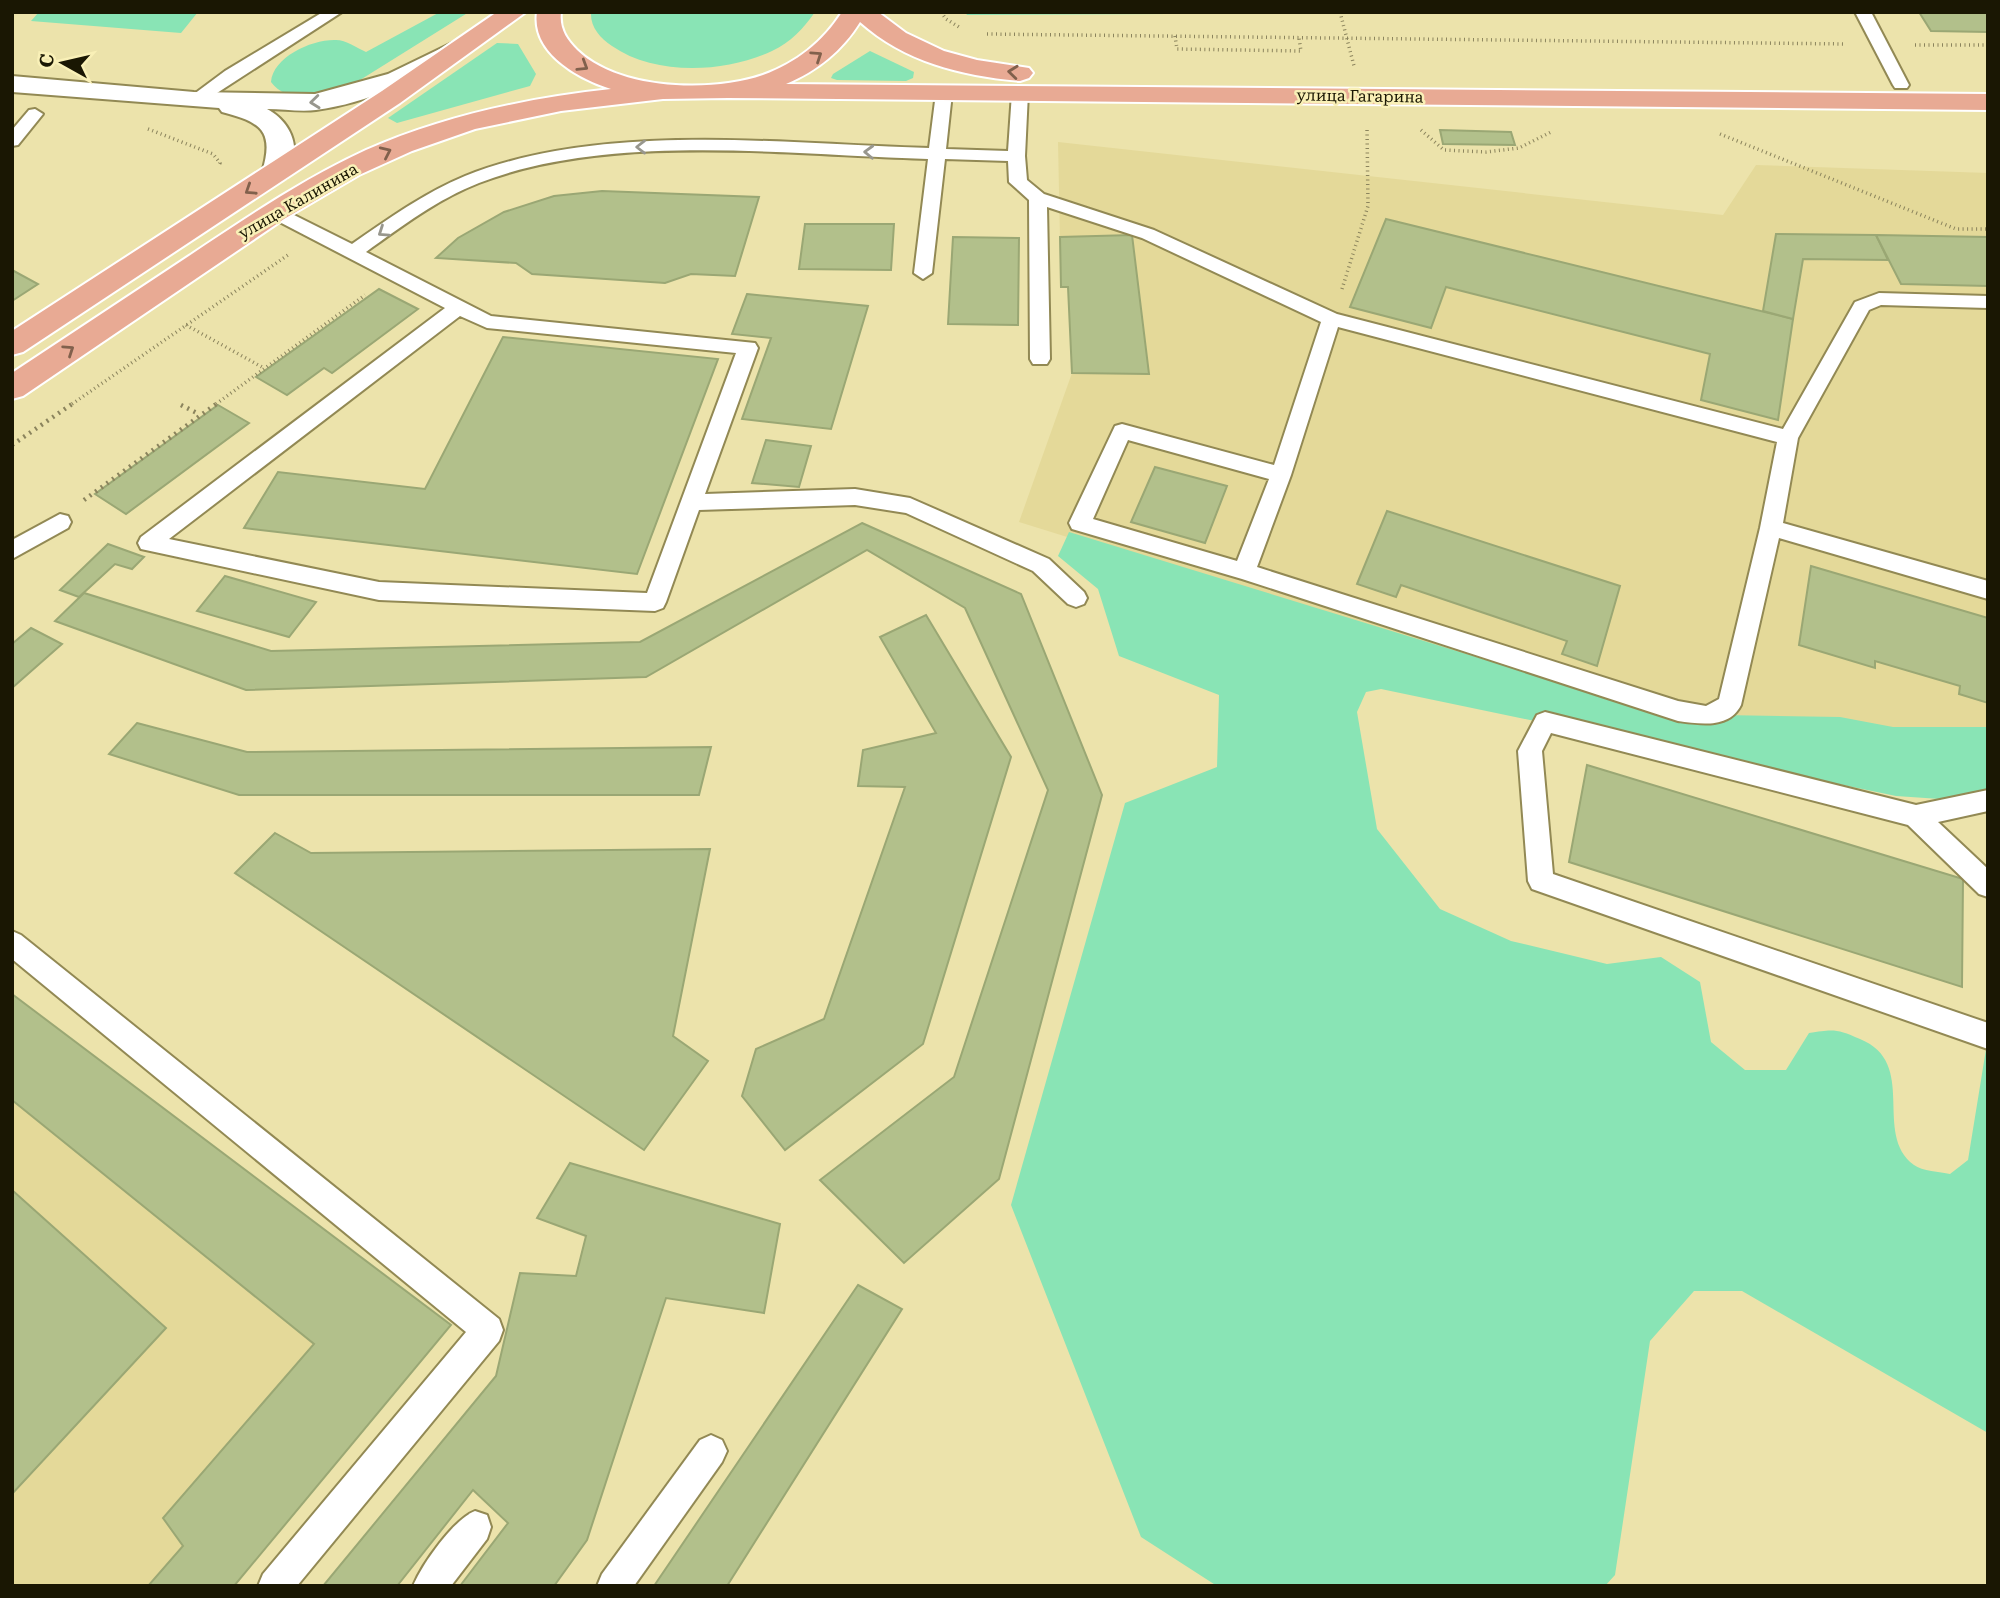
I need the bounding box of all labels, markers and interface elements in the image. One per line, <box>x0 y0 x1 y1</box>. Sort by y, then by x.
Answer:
north arrow <box>28 28 98 98</box>
one-way arrow <box>810 51 823 64</box>
text: С <box>34 53 59 69</box>
one-way arrow <box>575 58 588 71</box>
one-way arrow <box>1007 65 1019 80</box>
street label: улица Гагарина <box>1296 85 1424 107</box>
one-way arrow <box>309 94 320 109</box>
one-way arrow <box>635 139 646 155</box>
one-way arrow <box>863 144 874 159</box>
one-way arrow <box>379 146 391 160</box>
street label: улица Калинина <box>235 159 361 243</box>
one-way arrow <box>244 181 257 194</box>
one-way arrow <box>378 224 391 236</box>
one-way arrow <box>61 346 74 358</box>

